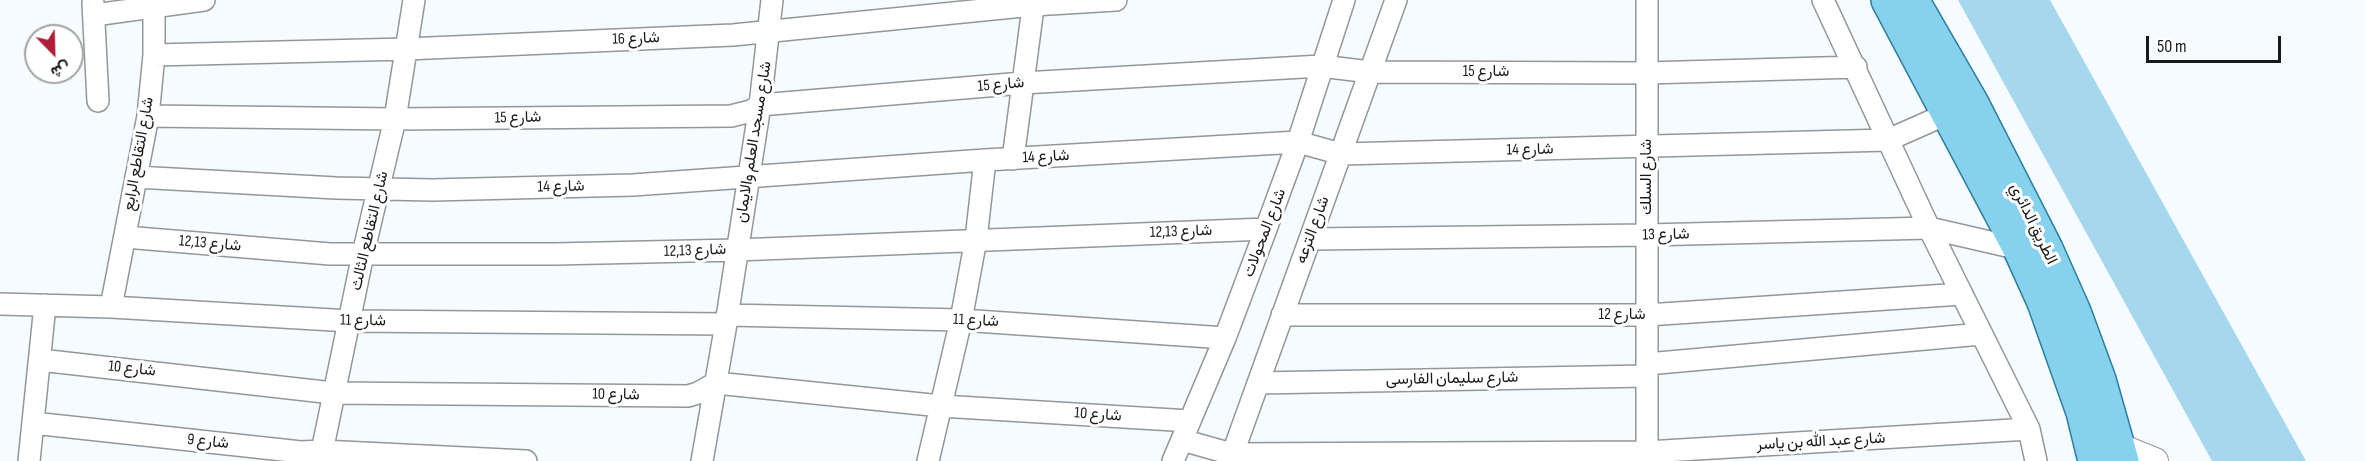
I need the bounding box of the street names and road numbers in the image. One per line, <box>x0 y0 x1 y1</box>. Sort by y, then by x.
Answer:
street label: شارع 16 <box>612 29 660 49</box>
street label: شارع مسجد العلم والايمان <box>732 60 776 224</box>
street label: شارع 15 <box>1463 62 1509 82</box>
street label: شارع 15 <box>977 73 1025 97</box>
street label: شارع التقاطع الرابع <box>120 96 158 212</box>
street label: شارع 15 <box>494 108 542 128</box>
street label: شارع السلك <box>1637 139 1657 215</box>
street label: شارع 14 <box>1506 140 1554 160</box>
street label: شارع 14 <box>1022 146 1070 168</box>
street label: شارع التقاطع الثالث <box>347 169 393 293</box>
street label: شارع 14 <box>537 177 585 197</box>
street label: الطريق الدائري <box>2005 180 2061 268</box>
street label: شارع المحولات <box>1239 186 1291 280</box>
street label: شارع الترعه <box>1292 194 1334 266</box>
street label: شارع 12,13 <box>1149 221 1213 243</box>
street label: شارع 13 <box>1642 225 1690 245</box>
street label: شارع 12,13 <box>178 232 242 256</box>
street label: شارع 12,13 <box>663 240 727 262</box>
street label: شارع 12 <box>1598 305 1646 325</box>
street label: شارع 11 <box>953 310 999 332</box>
street label: شارع 11 <box>340 311 386 331</box>
street label: شارع 10 <box>107 357 157 381</box>
street label: شارع سليمان الفارسى <box>1386 368 1518 390</box>
street label: شارع 10 <box>592 385 640 405</box>
street label: شارع 10 <box>1074 404 1122 426</box>
street label: شارع عبد الله بن ياسر <box>1756 429 1886 455</box>
street label: شارع 9 <box>186 430 230 454</box>

